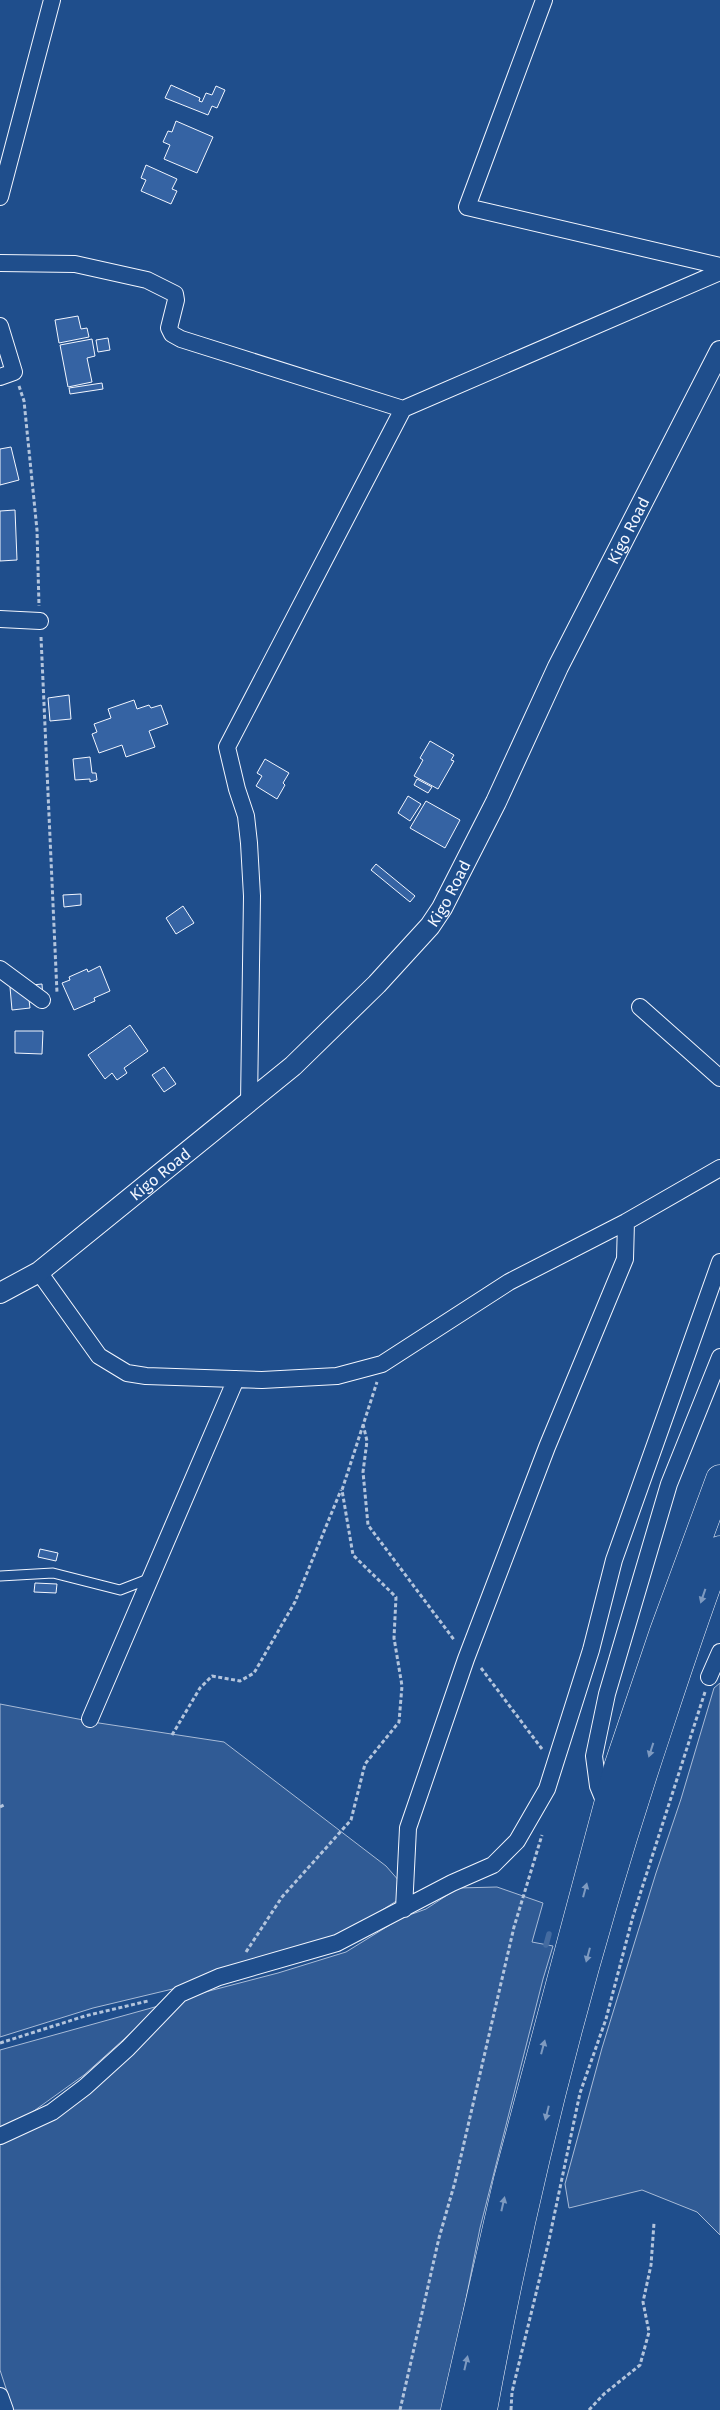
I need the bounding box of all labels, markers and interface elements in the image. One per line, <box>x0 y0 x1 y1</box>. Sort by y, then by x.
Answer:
street label: Kigo Road <box>603 494 653 567</box>
street label: Kigo Road <box>423 857 474 930</box>
street label: Kigo Road <box>126 1144 194 1204</box>
one-way arrow <box>699 1589 707 1604</box>
one-way arrow <box>646 1743 654 1758</box>
one-way arrow <box>582 1882 590 1897</box>
one-way arrow <box>583 1948 591 1963</box>
one-way arrow <box>539 2039 547 2054</box>
one-way arrow <box>543 2105 551 2120</box>
one-way arrow <box>499 2197 507 2212</box>
one-way arrow <box>462 2355 470 2370</box>

